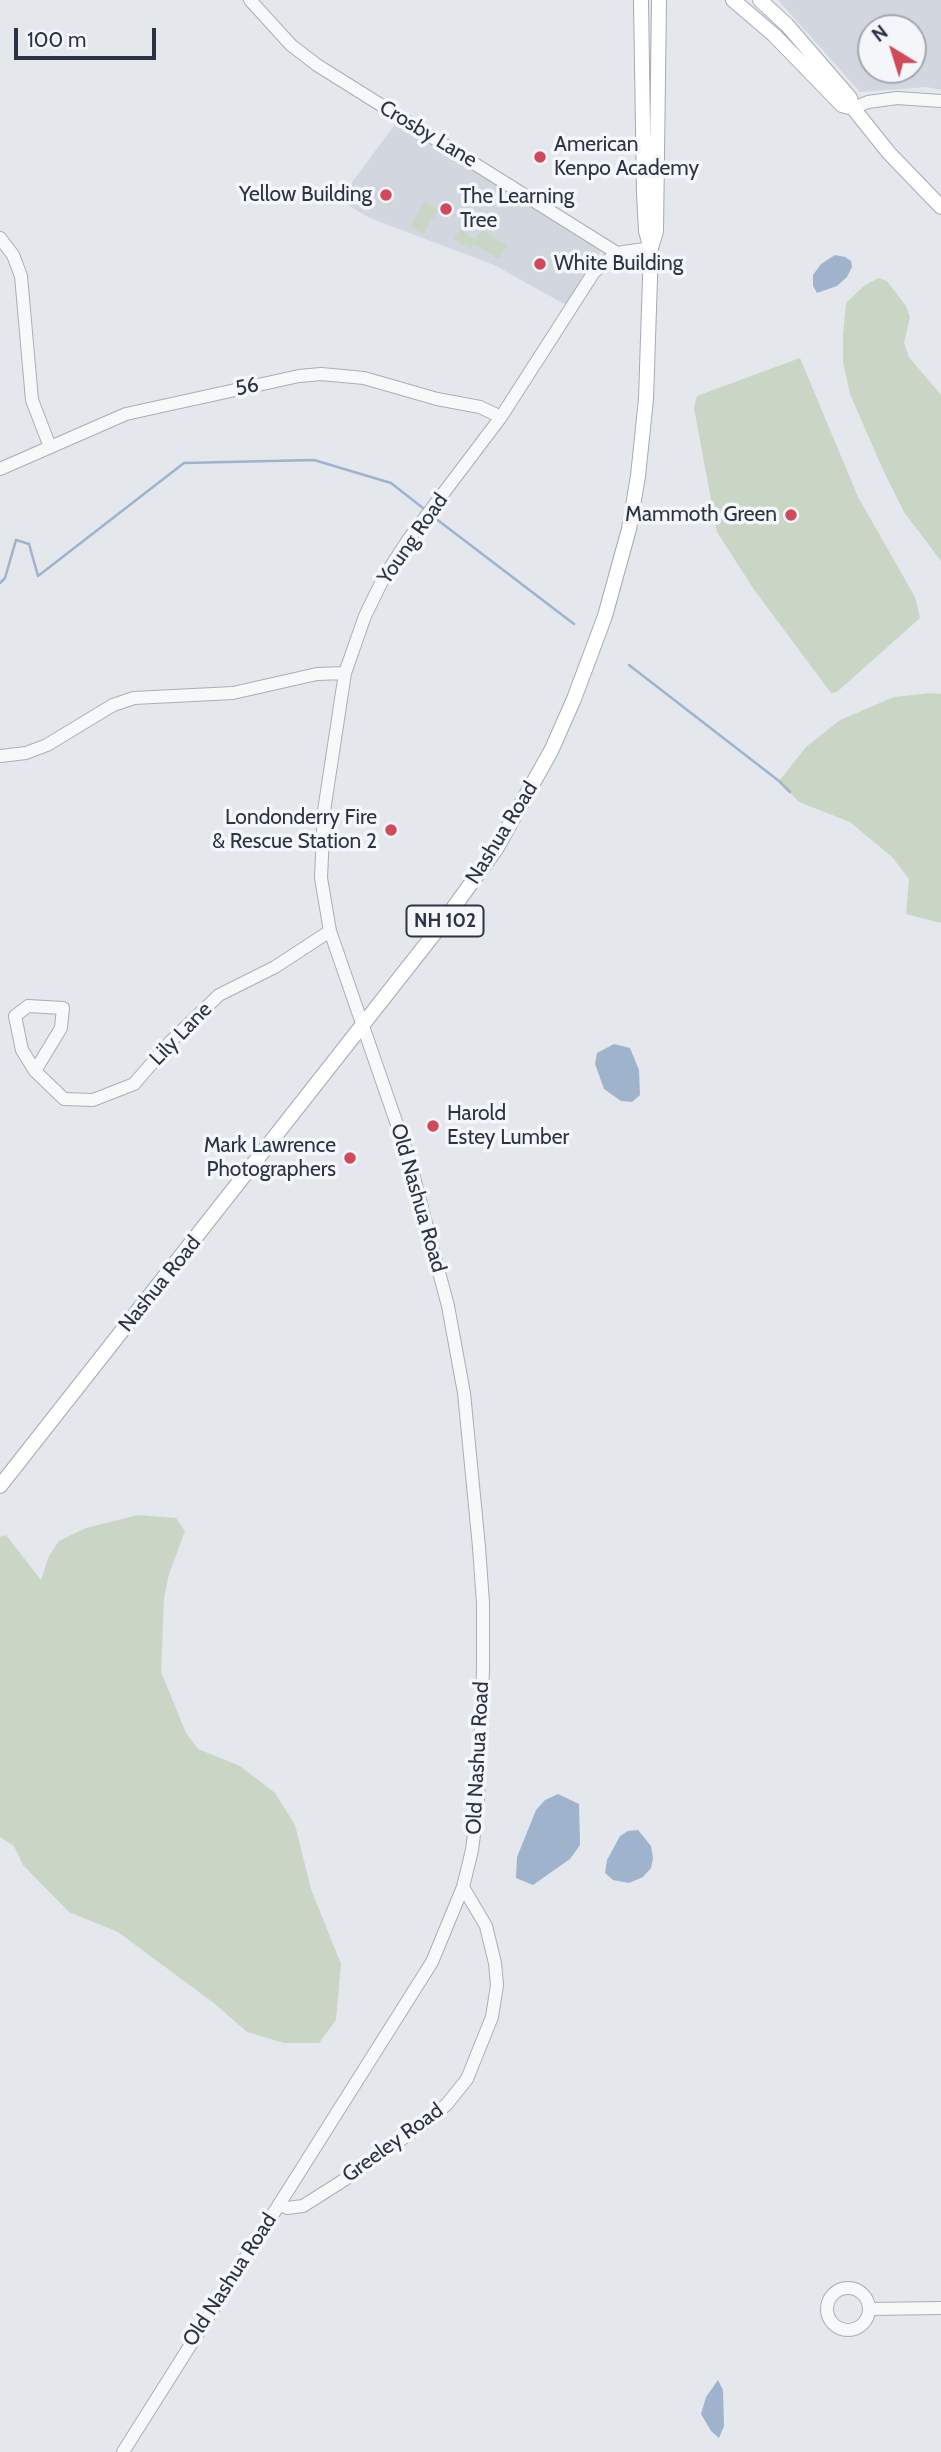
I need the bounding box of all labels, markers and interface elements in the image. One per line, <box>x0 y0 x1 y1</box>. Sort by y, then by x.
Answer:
scale bar <box>18 14 159 58</box>
north arrow <box>857 14 927 84</box>
text: N <box>868 20 892 47</box>
text: 100 m <box>27 27 86 52</box>
street label: Crosby Lane <box>375 95 481 173</box>
place label: American Kenpo Academy <box>554 132 699 182</box>
marker: American Kenpo Academy <box>532 149 548 165</box>
place label: Yellow Building <box>239 182 372 208</box>
place label: The Learning Tree <box>460 184 574 234</box>
marker: Yellow Building <box>378 187 394 203</box>
marker: The Learning Tree <box>438 201 454 217</box>
place label: White Building <box>554 251 683 277</box>
marker: White Building <box>532 256 548 272</box>
street label: 56 <box>233 372 261 402</box>
street label: Young Road <box>373 489 453 589</box>
place label: Mammoth Green <box>625 502 777 528</box>
marker: Mammoth Green <box>783 507 799 523</box>
street label: Nashua Road <box>461 777 543 889</box>
place label: Londonderry Fire & Rescue Station 2 <box>212 805 377 855</box>
marker: Londonderry Fire & Rescue Station 2 <box>383 822 399 838</box>
road number: NH 102 <box>406 906 484 937</box>
street label: Lily Lane <box>145 997 217 1071</box>
place label: Harold Estey Lumber <box>447 1101 569 1151</box>
marker: Harold Estey Lumber <box>425 1118 441 1134</box>
street label: Old Nashua Road <box>385 1121 451 1275</box>
place label: Mark Lawrence Photographers <box>204 1133 336 1183</box>
marker: Mark Lawrence Photographers <box>342 1150 358 1166</box>
street label: Nashua Road <box>114 1231 206 1337</box>
street label: Old Nashua Road <box>461 1681 495 1835</box>
street label: Greeley Road <box>338 2098 448 2188</box>
street label: Old Nashua Road <box>178 2209 282 2351</box>

